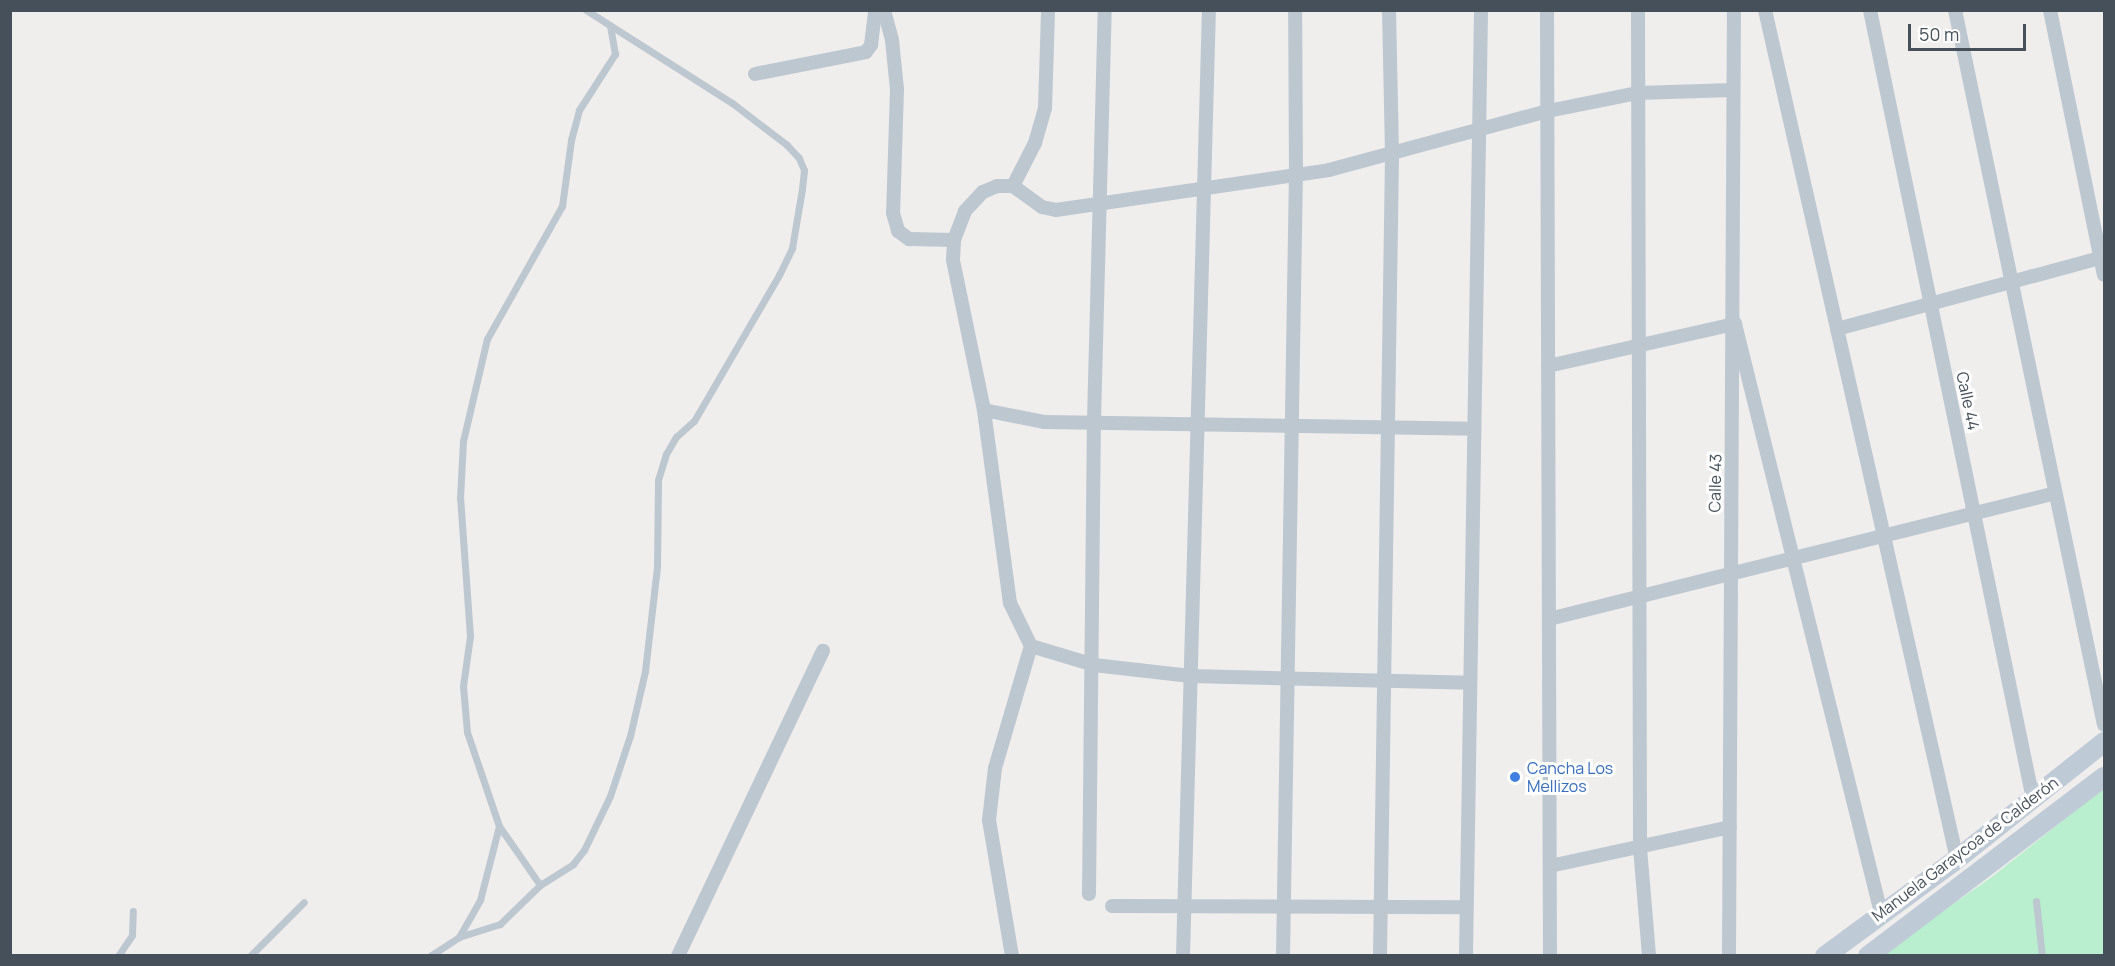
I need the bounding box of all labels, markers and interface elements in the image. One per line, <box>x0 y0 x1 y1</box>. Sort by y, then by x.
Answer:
scale bar <box>1911 12 2030 50</box>
text: 50 m <box>1919 22 1959 46</box>
street label: Calle 44 <box>1952 370 1984 432</box>
street label: Calle 43 <box>1705 454 1725 512</box>
place label: Cancha Los Mellizos <box>1527 758 1613 796</box>
marker: Cancha Los Mellizos <box>1508 770 1522 784</box>
street label: Manuela Garaycoa de Calderón <box>1868 773 2062 925</box>

